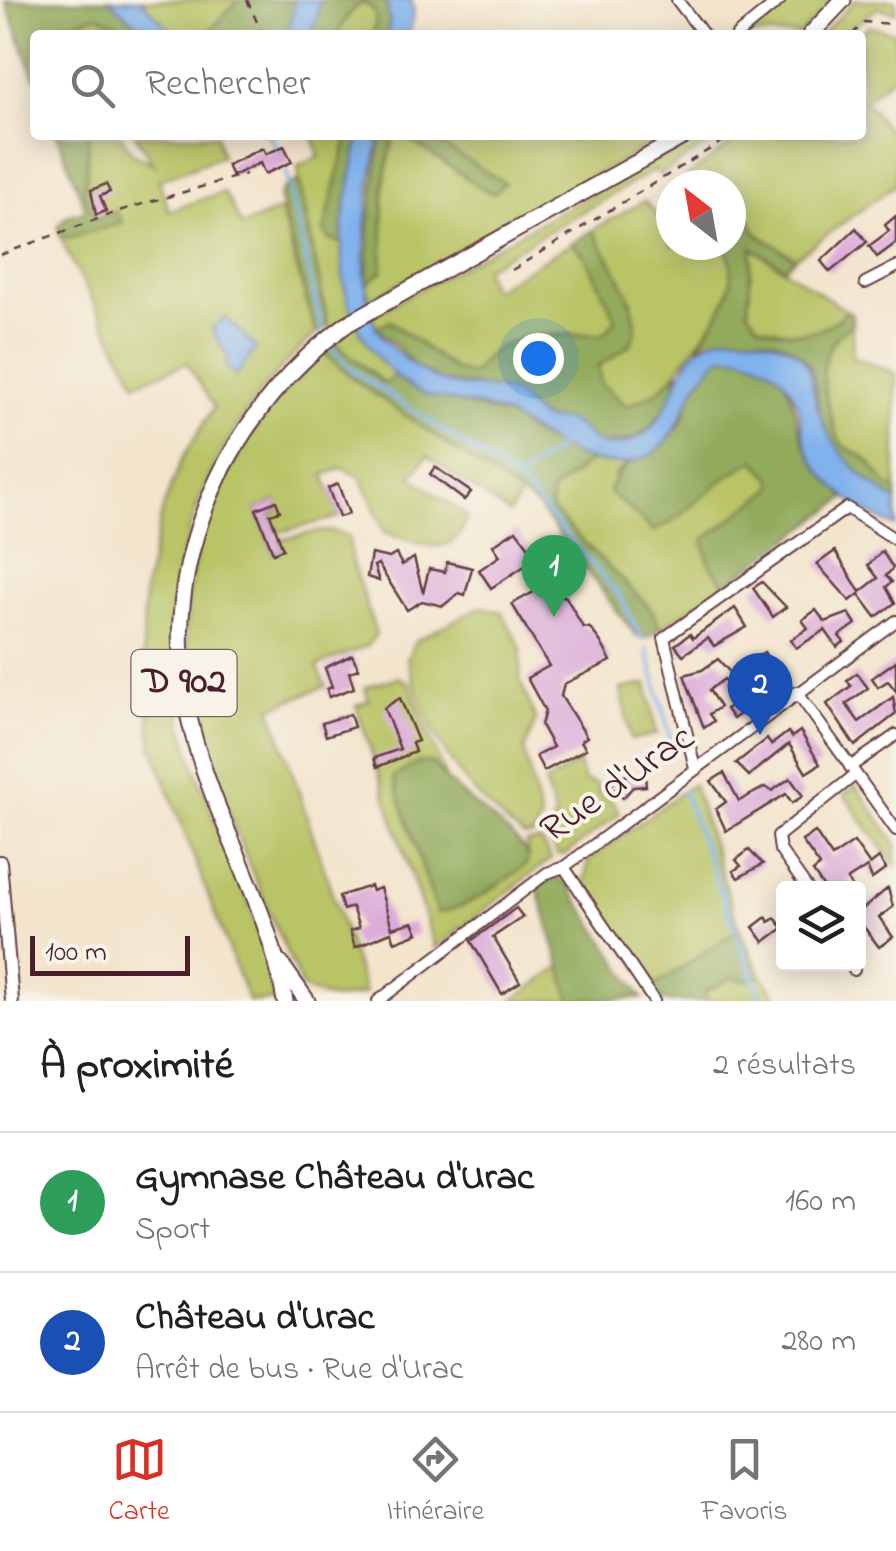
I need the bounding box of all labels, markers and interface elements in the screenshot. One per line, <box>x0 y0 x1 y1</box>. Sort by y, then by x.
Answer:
search box <box>30 30 866 140</box>
text: Rechercher <box>145 57 311 113</box>
icon: search <box>65 58 120 113</box>
north arrow <box>656 170 746 260</box>
your location <box>513 333 564 384</box>
pin: 1 <box>522 534 586 617</box>
road number: D 902 <box>132 650 236 716</box>
pin: 2 <box>728 652 792 735</box>
street label: Rue d'Urac <box>529 710 707 860</box>
map controls <box>776 881 866 971</box>
button: layers <box>776 881 866 971</box>
scale bar <box>30 931 190 976</box>
text: 100 m <box>45 933 107 974</box>
text: À proximité <box>40 1036 234 1097</box>
text: 2 résultats <box>713 1043 856 1090</box>
text: Gymnase Château d'Urac <box>135 1151 534 1207</box>
text: 1 <box>67 1179 78 1226</box>
text: 160 m <box>785 1179 856 1226</box>
text: Sport <box>135 1207 210 1254</box>
text: Château d'Urac <box>135 1291 374 1347</box>
text: 2 <box>65 1319 80 1366</box>
text: 280 m <box>781 1319 856 1366</box>
text: Arrêt de bus · Rue d'Urac <box>135 1347 463 1394</box>
tab: Carte <box>108 1432 170 1533</box>
tab: Itinéraire <box>387 1432 484 1533</box>
tab: Favoris <box>701 1432 788 1533</box>

